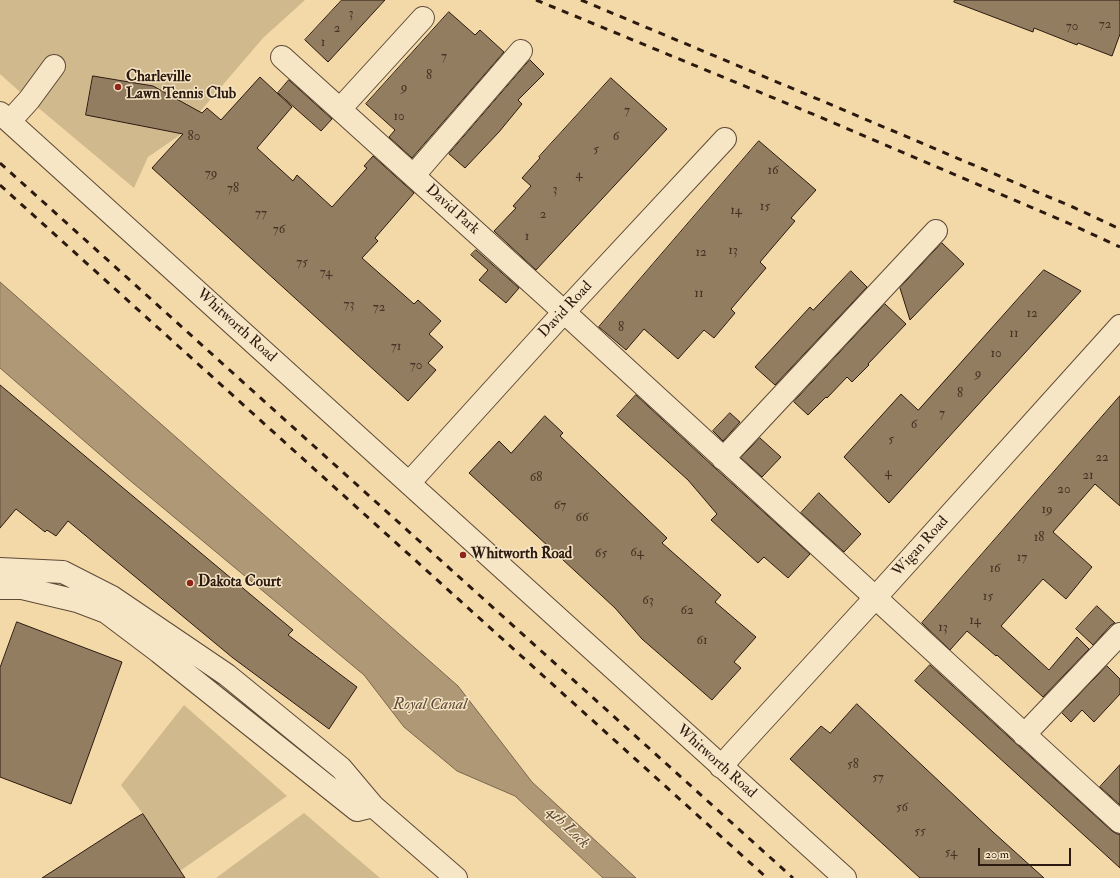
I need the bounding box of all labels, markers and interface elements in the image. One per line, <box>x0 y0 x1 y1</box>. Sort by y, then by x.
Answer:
house number: 3 <box>349 6 353 22</box>
house number: 72 <box>1099 17 1111 33</box>
house number: 70 <box>1066 19 1078 35</box>
house number: 2 <box>334 21 340 37</box>
house number: 1 <box>321 35 325 51</box>
house number: 7 <box>441 49 447 65</box>
house number: 8 <box>426 68 432 84</box>
place label: Charleville Lawn Tennis Club <box>126 69 236 104</box>
house number: 9 <box>401 80 407 96</box>
marker: Charleville Lawn Tennis Club <box>113 82 123 92</box>
house number: 7 <box>624 103 630 119</box>
house number: 10 <box>393 109 405 125</box>
house number: 80 <box>188 129 200 145</box>
house number: 6 <box>613 129 619 145</box>
house number: 5 <box>593 142 599 158</box>
house number: 16 <box>767 163 779 179</box>
house number: 79 <box>205 166 217 182</box>
house number: 4 <box>575 167 583 183</box>
house number: 78 <box>227 181 239 197</box>
street label: David Park <box>421 181 483 239</box>
house number: 3 <box>553 182 557 198</box>
house number: 15 <box>760 199 770 215</box>
house number: 14 <box>730 203 742 219</box>
house number: 77 <box>255 206 267 222</box>
house number: 2 <box>540 207 546 223</box>
house number: 76 <box>273 222 285 238</box>
house number: 1 <box>525 229 529 245</box>
house number: 13 <box>728 243 738 259</box>
house number: 12 <box>695 245 707 261</box>
house number: 75 <box>296 255 308 271</box>
house number: 74 <box>320 265 332 281</box>
street label: David Road <box>535 278 597 342</box>
street label: Whitworth Road <box>192 285 280 367</box>
house number: 11 <box>694 286 704 302</box>
house number: 73 <box>344 297 354 313</box>
house number: 72 <box>373 300 385 316</box>
house number: 12 <box>1026 306 1038 322</box>
house number: 8 <box>618 320 624 336</box>
house number: 11 <box>1009 326 1019 342</box>
house number: 71 <box>391 339 401 355</box>
house number: 10 <box>990 346 1002 362</box>
house number: 70 <box>410 358 422 374</box>
house number: 9 <box>975 366 981 382</box>
house number: 8 <box>957 386 963 402</box>
house number: 7 <box>939 406 945 422</box>
house number: 6 <box>911 417 917 433</box>
house number: 5 <box>888 432 894 448</box>
house number: 22 <box>1095 450 1109 466</box>
house number: 4 <box>884 465 892 481</box>
house number: 21 <box>1082 468 1094 484</box>
house number: 68 <box>530 470 542 486</box>
house number: 20 <box>1057 482 1071 498</box>
house number: 67 <box>554 498 566 514</box>
house number: 19 <box>1041 502 1053 518</box>
house number: 66 <box>575 510 589 526</box>
street label: Wigan Road <box>889 513 953 581</box>
house number: 18 <box>1034 530 1044 546</box>
house number: 64 <box>630 545 644 561</box>
place label: Whitworth Road <box>471 546 572 564</box>
house number: 65 <box>595 546 607 562</box>
marker: Whitworth Road <box>458 550 468 560</box>
house number: 17 <box>1017 550 1027 566</box>
house number: 16 <box>989 561 1001 577</box>
place label: Dakota Court <box>198 574 281 592</box>
marker: Dakota Court <box>185 578 195 588</box>
house number: 15 <box>983 589 993 605</box>
house number: 63 <box>642 593 654 609</box>
house number: 62 <box>680 603 694 619</box>
house number: 14 <box>969 613 981 629</box>
house number: 13 <box>938 620 948 636</box>
house number: 61 <box>696 633 708 649</box>
water label: Royal Canal <box>393 696 467 716</box>
street label: Whitworth Road <box>672 721 760 803</box>
house number: 58 <box>847 757 859 773</box>
house number: 57 <box>872 770 884 786</box>
house number: 56 <box>896 800 908 816</box>
water label: 4th Lock <box>541 803 593 853</box>
house number: 55 <box>914 824 926 840</box>
scale bar <box>980 840 1073 866</box>
house number: 54 <box>945 845 957 861</box>
text: 20 m <box>985 847 1009 862</box>

